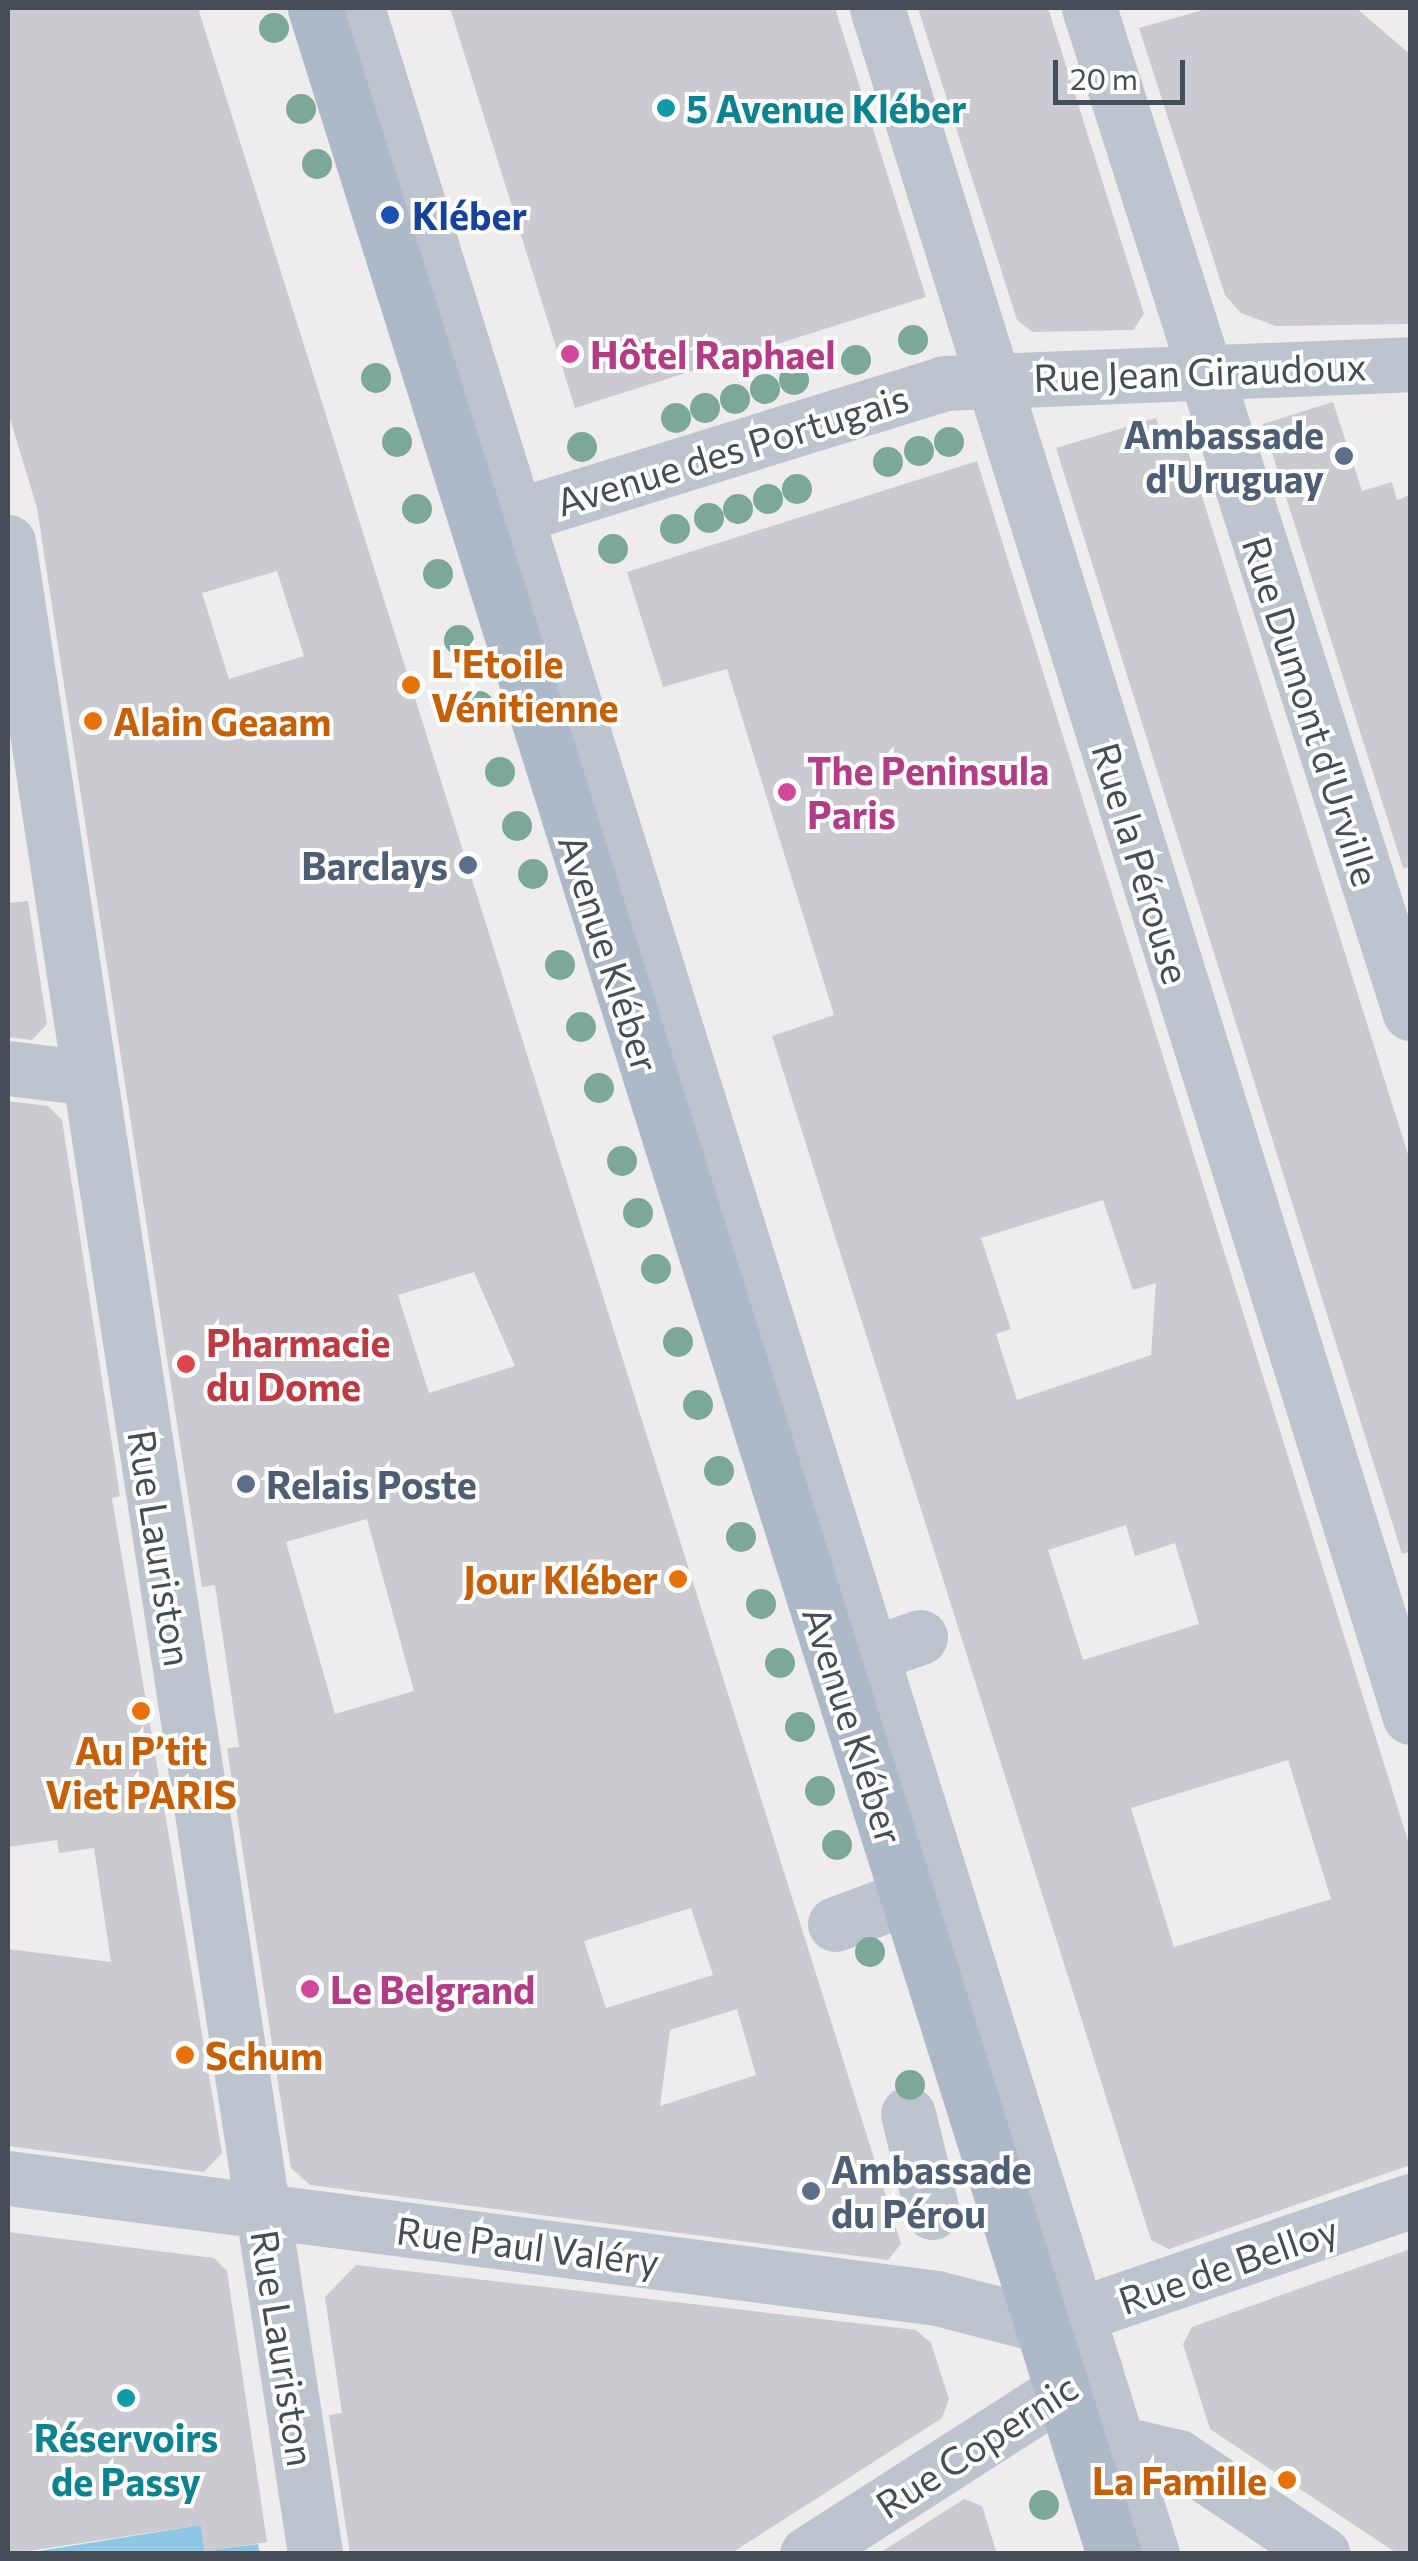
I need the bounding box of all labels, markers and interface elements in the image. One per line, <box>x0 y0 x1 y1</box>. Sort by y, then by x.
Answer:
scale bar <box>1058 40 1190 102</box>
text: 20 m <box>1070 59 1138 96</box>
place label: 5 Avenue Kléber <box>686 85 967 131</box>
marker: 5 Avenue Kléber <box>655 97 677 119</box>
place label: Kléber <box>412 192 527 238</box>
marker: Kléber <box>377 202 403 228</box>
place label: Hôtel Raphael <box>590 331 836 377</box>
street label: Rue Jean Giraudoux <box>1033 342 1367 400</box>
marker: Hôtel Raphael <box>559 343 581 365</box>
street label: Avenue des Portugais <box>551 374 913 524</box>
place label: Ambassade d'Uruguay <box>1123 411 1324 500</box>
marker: Ambassade d'Uruguay <box>1333 445 1355 467</box>
street label: Rue Dumont d'Urville <box>1234 531 1390 891</box>
place label: L'Etoile Vénitienne <box>431 640 619 729</box>
marker: L'Etoile Vénitienne <box>400 674 422 696</box>
place label: Alain Geaam <box>113 698 331 744</box>
marker: Alain Geaam <box>82 710 104 732</box>
street label: Rue la Pérouse <box>1084 737 1200 989</box>
place label: The Peninsula Paris <box>807 747 1049 836</box>
marker: The Peninsula Paris <box>776 781 798 803</box>
street label: Avenue Kléber <box>550 829 670 1077</box>
place label: Barclays <box>301 842 448 888</box>
marker: Barclays <box>457 854 479 876</box>
place label: Pharmacie du Dome <box>206 1319 391 1408</box>
marker: Pharmacie du Dome <box>175 1353 197 1375</box>
street label: Rue Lauriston <box>120 1427 202 1669</box>
place label: Relais Poste <box>266 1461 477 1507</box>
marker: Relais Poste <box>235 1473 257 1495</box>
place label: Jour Kléber <box>463 1556 658 1602</box>
marker: Jour Kléber <box>667 1568 689 1590</box>
street label: Avenue Kléber <box>794 1601 914 1849</box>
marker: Au P’tit Viet PARIS <box>130 1700 152 1722</box>
place label: Au P’tit Viet PARIS <box>45 1727 237 1816</box>
place label: Le Belgrand <box>330 1966 535 2012</box>
marker: Le Belgrand <box>299 1978 321 2000</box>
place label: Schum <box>205 2032 323 2078</box>
marker: Schum <box>174 2044 196 2066</box>
place label: Ambassade du Pérou <box>831 2146 1032 2236</box>
marker: Ambassade du Pérou <box>800 2180 822 2202</box>
street label: Rue de Belloy <box>1112 2205 1344 2323</box>
street label: Rue Paul Valéry <box>394 2206 662 2284</box>
street label: Rue Lauriston <box>243 2227 325 2469</box>
street label: Rue Copernic <box>867 2363 1085 2527</box>
marker: Réservoirs de Passy <box>115 2387 137 2409</box>
place label: Réservoirs de Passy <box>34 2414 218 2504</box>
place label: La Famille <box>1092 2457 1267 2503</box>
marker: La Famille <box>1276 2469 1298 2491</box>

